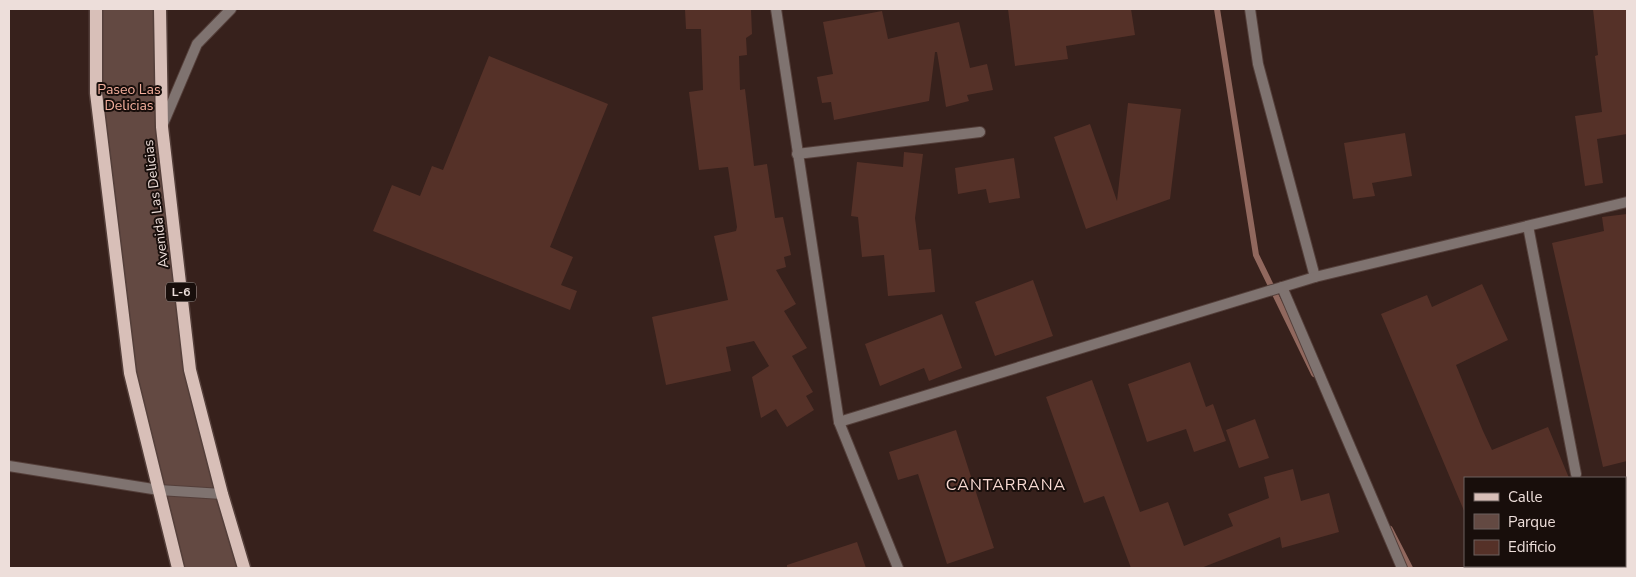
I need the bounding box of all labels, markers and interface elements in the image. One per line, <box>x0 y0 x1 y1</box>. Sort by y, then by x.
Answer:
park label: Paseo Las Delicias <box>97 80 161 115</box>
street label: Avenida Las Delicias <box>139 138 173 269</box>
road number: L-6 <box>166 282 196 302</box>
district label: CANTARRANA <box>946 474 1066 496</box>
legend <box>1464 477 1626 567</box>
text: Calle <box>1508 487 1543 507</box>
text: Parque <box>1508 512 1556 532</box>
text: Edificio <box>1508 537 1556 557</box>

